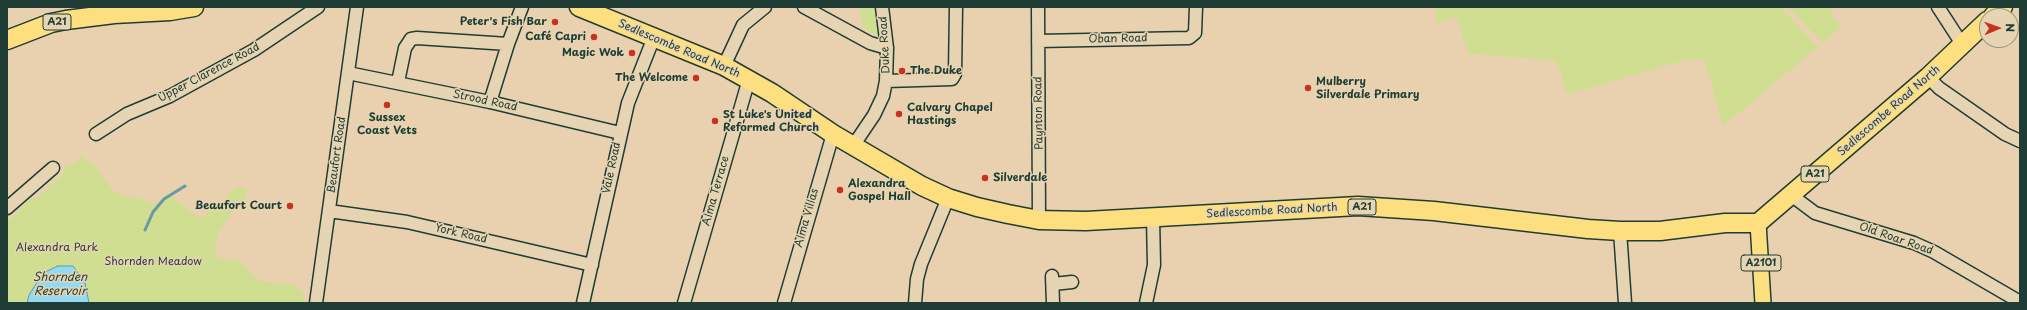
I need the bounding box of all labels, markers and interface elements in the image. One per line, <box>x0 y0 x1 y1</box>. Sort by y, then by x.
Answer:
north arrow <box>1979 8 2019 48</box>
road number: A21 <box>43 14 71 30</box>
place label: Peter's Fish Bar <box>460 15 547 29</box>
street label: Duke Road <box>877 16 893 74</box>
marker: Peter's Fish Bar <box>550 17 560 27</box>
street label: Sedlescombe Road North <box>616 17 742 81</box>
text: N <box>2002 23 2019 32</box>
place label: Café Capri <box>525 30 586 44</box>
marker: Café Capri <box>589 32 599 42</box>
street label: Oban Road <box>1088 32 1148 46</box>
street label: Upper Clarence Road <box>156 41 262 105</box>
place label: Magic Wok <box>562 46 624 60</box>
marker: Magic Wok <box>627 48 637 58</box>
street label: Sedlescombe Road North <box>1835 63 1943 159</box>
place label: The Duke <box>910 64 962 78</box>
marker: The Duke <box>897 66 907 76</box>
place label: The Welcome <box>615 71 688 85</box>
marker: The Welcome <box>691 73 701 83</box>
place label: Mulberry Silverdale Primary <box>1316 75 1419 101</box>
street label: Paynton Road <box>1032 76 1046 150</box>
marker: Mulberry Silverdale Primary <box>1303 83 1313 93</box>
street label: Strood Road <box>452 88 518 114</box>
marker: Sussex Coast Vets <box>382 100 392 110</box>
place label: Calvary Chapel Hastings <box>907 101 993 127</box>
place label: St Luke's United Reformed Church <box>723 108 819 134</box>
marker: Calvary Chapel Hastings <box>894 109 904 119</box>
place label: Sussex Coast Vets <box>357 111 417 137</box>
street label: Beaufort Road <box>325 116 349 194</box>
marker: St Luke's United Reformed Church <box>710 116 720 126</box>
street label: Vale Road <box>600 141 624 195</box>
street label: Alma Terrace <box>700 155 732 227</box>
road number: A21 <box>1801 166 1829 182</box>
place label: Silverdale <box>993 171 1047 185</box>
marker: Silverdale <box>980 173 990 183</box>
place label: Alexandra Gospel Hall <box>848 177 911 203</box>
marker: Alexandra Gospel Hall <box>835 185 845 195</box>
street label: Alma Villas <box>792 187 822 249</box>
place label: Beaufort Court <box>195 199 282 213</box>
road number: A21 <box>1348 199 1376 215</box>
marker: Beaufort Court <box>285 201 295 211</box>
street label: Sedlescombe Road North <box>1206 201 1338 221</box>
street label: Old Roar Road <box>1857 220 1935 258</box>
street label: York Road <box>434 222 488 246</box>
park label: Alexandra Park <box>16 241 98 255</box>
park label: Shornden Meadow <box>104 255 202 269</box>
road number: A2101 <box>1741 255 1781 271</box>
water label: Shornden Reservoir <box>33 271 87 299</box>

